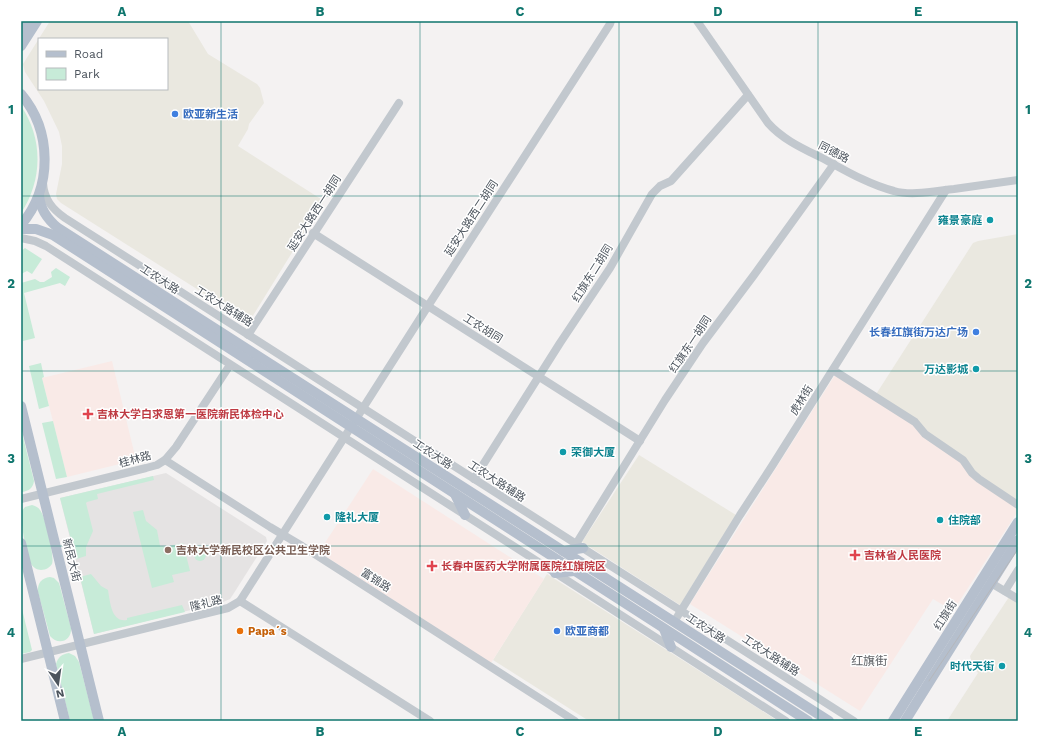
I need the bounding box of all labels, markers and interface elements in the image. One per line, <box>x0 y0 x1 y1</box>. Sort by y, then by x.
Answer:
text: A <box>118 4 127 19</box>
text: B <box>316 4 325 19</box>
text: C <box>516 4 525 19</box>
text: D <box>713 4 723 19</box>
text: E <box>914 4 922 19</box>
legend <box>38 38 168 90</box>
text: Road <box>74 47 103 61</box>
text: Park <box>74 67 100 81</box>
text: 1 <box>8 102 14 117</box>
text: 1 <box>1025 102 1031 117</box>
place label: 欧亚新生活 <box>183 108 238 121</box>
marker: 欧亚新生活 <box>170 109 180 119</box>
street label: 同德路 <box>816 139 851 166</box>
street label: 延安大路西一胡同 <box>285 173 344 254</box>
street label: 延安大路西二胡同 <box>442 178 501 259</box>
place label: 雍景豪庭 <box>938 214 982 227</box>
marker: 雍景豪庭 <box>985 215 995 225</box>
street label: 红旗东二胡同 <box>569 242 615 305</box>
street label: 工农大路 <box>138 262 182 297</box>
text: 2 <box>7 276 15 291</box>
text: 2 <box>1024 276 1032 291</box>
street label: 工农大路辅路 <box>192 283 255 329</box>
street label: 工农胡同 <box>461 311 505 346</box>
street label: 红旗东一胡同 <box>667 313 714 375</box>
place label: 长春红旗街万达广场 <box>869 326 968 339</box>
marker: 长春红旗街万达广场 <box>971 327 981 337</box>
place label: 万达影城 <box>924 363 969 376</box>
marker: 万达影城 <box>971 364 981 374</box>
street label: 虎林街 <box>787 383 816 418</box>
marker: 吉林大学白求恩第一医院新民体检中心 <box>82 408 94 420</box>
place label: 吉林大学白求恩第一医院新民体检中心 <box>97 408 284 421</box>
street label: 工农大路 <box>411 437 455 472</box>
place label: 荣御大厦 <box>571 446 615 459</box>
marker: 荣御大厦 <box>558 447 568 457</box>
street label: 桂林路 <box>118 449 153 470</box>
text: 3 <box>7 451 15 466</box>
text: 3 <box>1024 451 1032 466</box>
street label: 工农大路辅路 <box>466 458 528 505</box>
place label: 隆礼大厦 <box>335 511 379 524</box>
marker: 隆礼大厦 <box>322 512 332 522</box>
place label: 住院部 <box>948 514 981 527</box>
marker: 住院部 <box>935 515 945 525</box>
street label: 新民大街 <box>60 537 83 583</box>
place label: 吉林大学新民校区公共卫生学院 <box>176 544 330 557</box>
marker: 吉林大学新民校区公共卫生学院 <box>163 545 173 555</box>
marker: 吉林省人民医院 <box>849 549 861 561</box>
place label: 吉林省人民医院 <box>864 549 941 562</box>
marker: 长春中医药大学附属医院红旗院区 <box>426 560 438 572</box>
place label: 长春中医药大学附属医院红旗院区 <box>441 560 606 573</box>
street label: 富锦路 <box>358 566 393 595</box>
street label: 隆礼路 <box>189 593 224 614</box>
street label: 红旗街 <box>931 598 960 633</box>
street label: 工农大路 <box>684 611 728 646</box>
text: 4 <box>7 625 16 640</box>
place label: Papa´s <box>248 625 287 638</box>
place label: 欧亚商都 <box>565 625 609 638</box>
text: 4 <box>1024 625 1033 640</box>
marker: Papa´s <box>235 626 245 636</box>
marker: 欧亚商都 <box>552 626 562 636</box>
street label: 工农大路辅路 <box>740 632 802 679</box>
district label: 红旗街 <box>851 654 887 668</box>
place label: 时代天街 <box>950 660 994 673</box>
marker: 时代天街 <box>997 661 1007 671</box>
north arrow <box>38 664 78 704</box>
text: N <box>55 686 66 701</box>
text: A <box>118 724 127 739</box>
text: B <box>316 724 325 739</box>
text: C <box>516 724 525 739</box>
text: D <box>713 724 723 739</box>
text: E <box>914 724 922 739</box>

